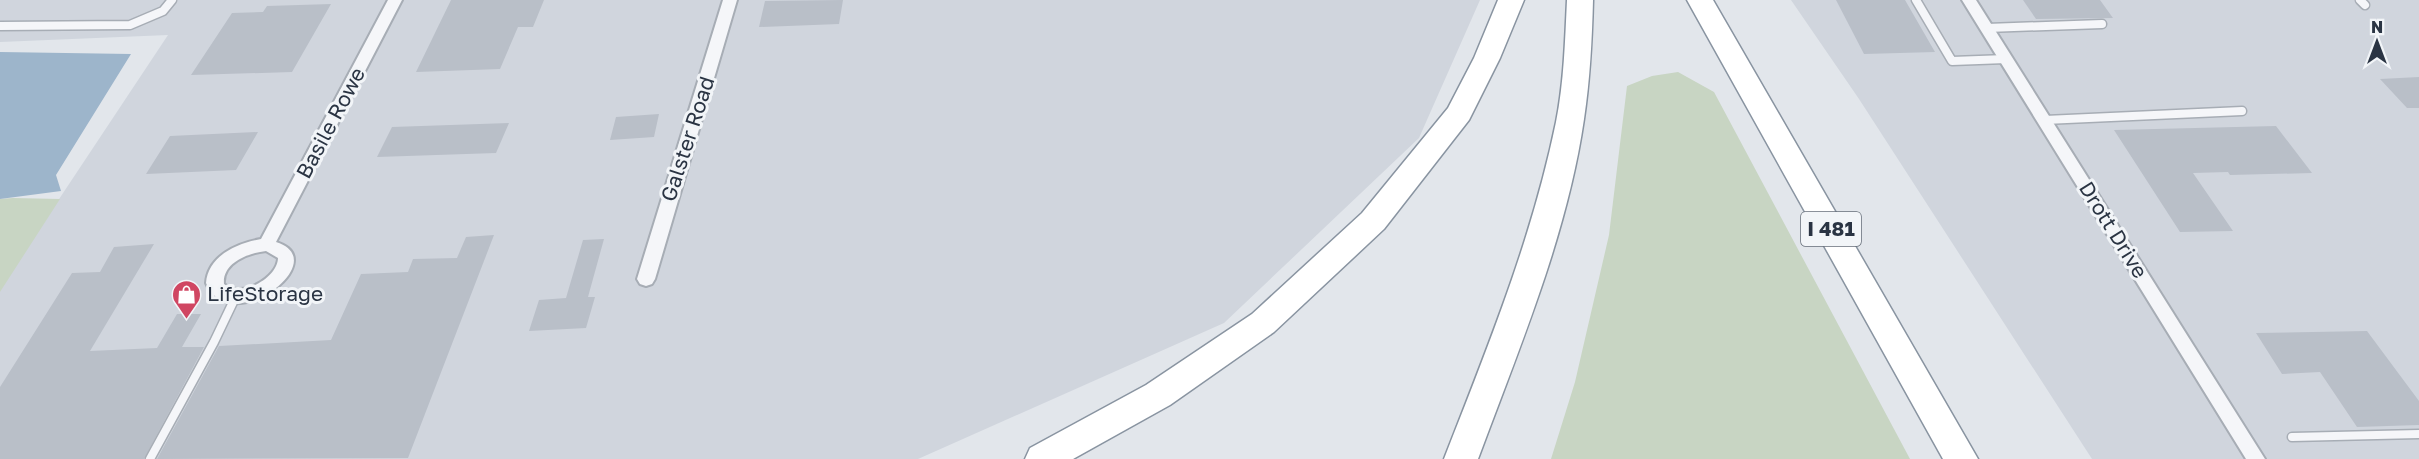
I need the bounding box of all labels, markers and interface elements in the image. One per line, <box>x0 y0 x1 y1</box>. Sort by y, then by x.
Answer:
north arrow <box>2347 12 2407 72</box>
text: N <box>2371 17 2383 37</box>
street label: Basile Rowe <box>290 63 370 183</box>
street label: Galster Road <box>655 73 719 205</box>
street label: Drott Drive <box>2074 176 2154 283</box>
road number: I 481 <box>1801 212 1861 246</box>
shop icon: LifeStorage <box>170 278 202 320</box>
place label: LifeStorage <box>207 280 323 306</box>

